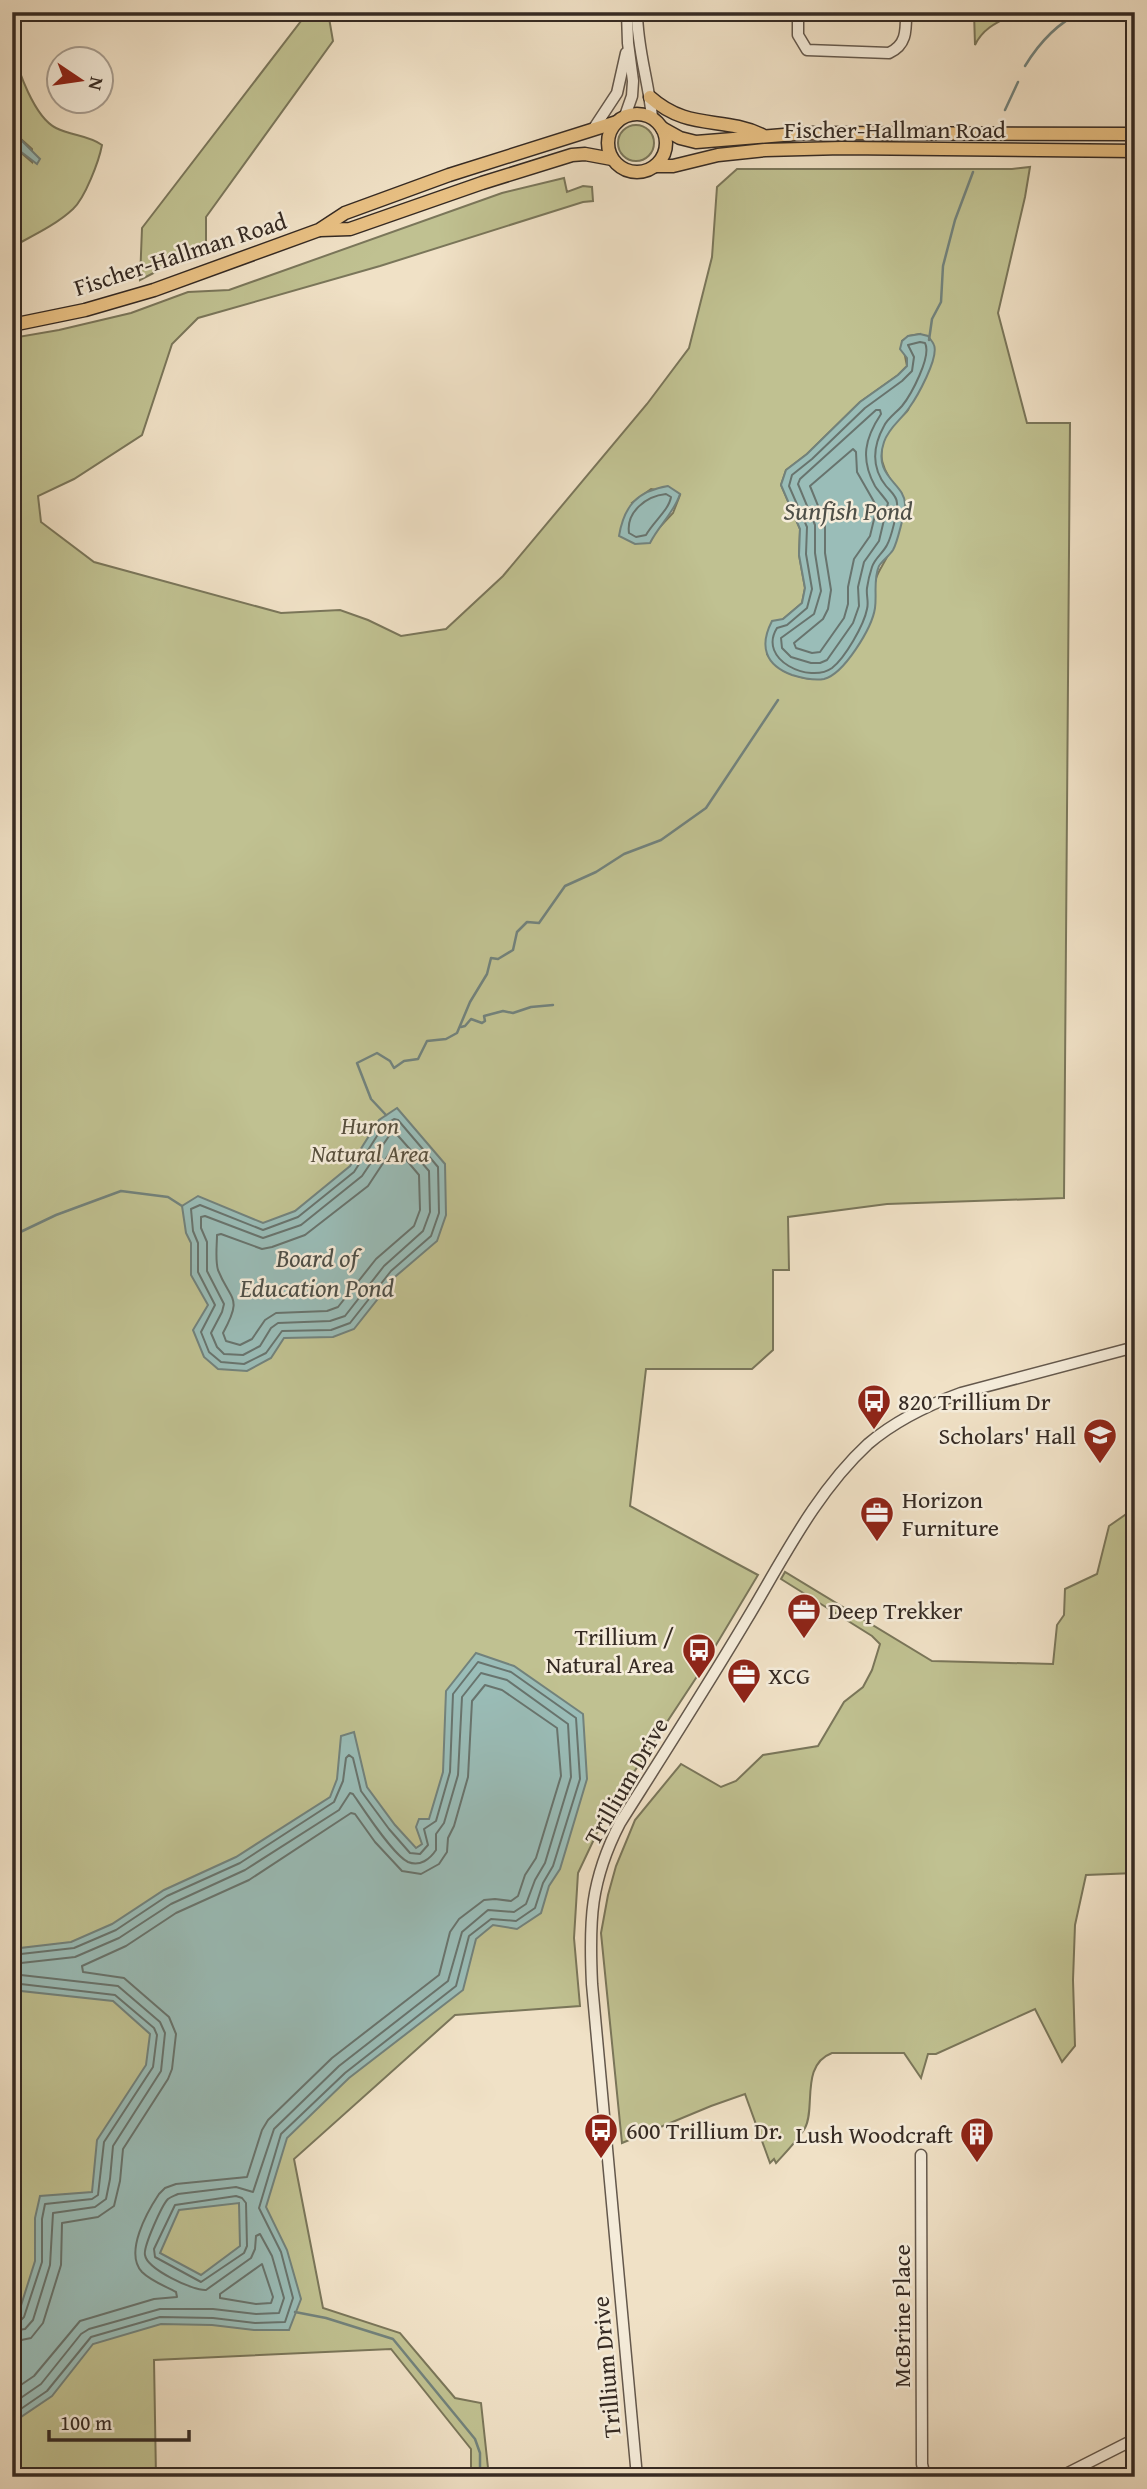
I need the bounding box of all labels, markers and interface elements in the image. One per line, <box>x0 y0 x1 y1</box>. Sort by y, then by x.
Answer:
north arrow <box>46 46 116 116</box>
text: N <box>81 74 112 93</box>
street label: Fischer-Hallman Road <box>784 112 1006 147</box>
street label: Fischer-Hallman Road <box>69 203 291 305</box>
water label: Sunfish Pond <box>783 491 913 530</box>
park label: Huron Natural Area <box>310 1108 429 1171</box>
water label: Board of Education Pond <box>239 1238 394 1307</box>
bus stop icon: 820 Trillium Dr <box>855 1382 893 1431</box>
place label: 820 Trillium Dr <box>898 1384 1051 1419</box>
school or university icon: Scholars' Hall <box>1081 1416 1119 1465</box>
place label: Scholars' Hall <box>939 1418 1076 1453</box>
place label: Horizon Furniture <box>902 1482 999 1545</box>
office icon: Horizon Furniture <box>858 1494 896 1543</box>
office icon: Deep Trekker <box>785 1591 823 1640</box>
place label: Deep Trekker <box>828 1593 963 1628</box>
place label: Trillium / Natural Area <box>546 1619 675 1682</box>
bus stop icon: Trillium / Natural Area <box>680 1631 718 1680</box>
office icon: XCG <box>725 1656 763 1705</box>
place label: XCG <box>768 1658 810 1693</box>
street label: Trillium Drive <box>575 1711 677 1851</box>
bus stop icon: 600 Trillium Dr. <box>582 2111 620 2160</box>
place label: 600 Trillium Dr. <box>626 2113 783 2148</box>
building icon: Lush Woodcraft <box>958 2115 996 2164</box>
place label: Lush Woodcraft <box>795 2117 954 2152</box>
street label: McBrine Place <box>884 2244 919 2388</box>
street label: Trillium Drive <box>582 2295 630 2439</box>
scale bar <box>49 2398 189 2442</box>
text: 100 m <box>60 2407 112 2438</box>

